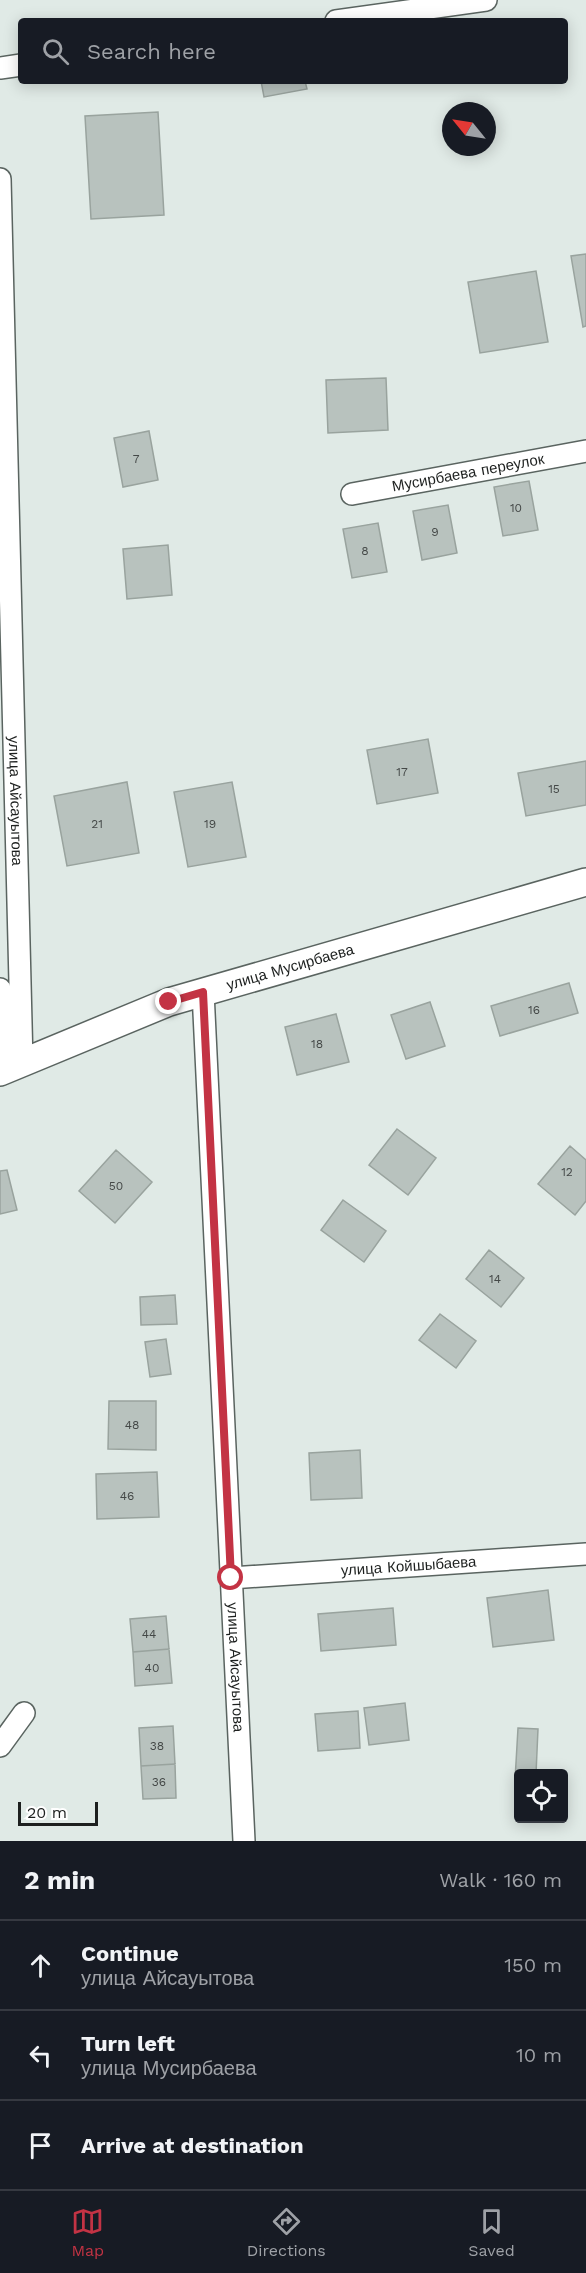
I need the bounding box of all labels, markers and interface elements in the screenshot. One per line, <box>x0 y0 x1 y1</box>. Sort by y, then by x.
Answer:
search box <box>18 18 568 84</box>
icon: search <box>39 35 72 68</box>
text: Search here <box>87 39 216 64</box>
north arrow <box>442 102 496 156</box>
street label: Мусирбаева переулок <box>390 450 546 495</box>
house number: 7 <box>133 452 140 466</box>
house number: 10 <box>510 501 522 515</box>
house number: 9 <box>431 525 439 539</box>
house number: 8 <box>361 544 369 558</box>
street label: улица Айсауытова <box>5 736 26 867</box>
house number: 17 <box>396 765 408 779</box>
house number: 15 <box>548 782 560 796</box>
house number: 21 <box>91 817 103 831</box>
house number: 19 <box>204 817 216 831</box>
street label: улица Мусирбаева <box>224 940 357 994</box>
route end <box>155 988 181 1014</box>
house number: 16 <box>528 1003 540 1017</box>
house number: 18 <box>311 1037 323 1051</box>
house number: 12 <box>561 1165 573 1179</box>
house number: 50 <box>109 1179 123 1193</box>
house number: 14 <box>489 1272 501 1286</box>
house number: 48 <box>125 1418 139 1432</box>
house number: 46 <box>120 1489 134 1503</box>
street label: улица Койшыбаева <box>340 1552 478 1580</box>
route start <box>217 1564 243 1590</box>
street label: улица Айсауытова <box>223 1602 248 1733</box>
house number: 44 <box>142 1627 156 1641</box>
house number: 40 <box>145 1661 159 1675</box>
house number: 38 <box>150 1739 164 1753</box>
map controls <box>514 1769 568 1823</box>
button: locate <box>514 1769 568 1823</box>
house number: 36 <box>152 1775 166 1789</box>
scale bar <box>18 1799 98 1826</box>
text: 20 m <box>27 1803 67 1822</box>
text: 2 min <box>24 1865 95 1895</box>
text: Walk · 160 m <box>439 1868 562 1892</box>
text: Continue <box>81 1941 179 1966</box>
icon: ahead <box>24 1949 57 1982</box>
text: 150 m <box>504 1953 562 1977</box>
text: улица Айсауытова <box>81 1966 254 1990</box>
text: Turn left <box>81 2031 175 2056</box>
icon: left <box>24 2039 57 2072</box>
text: 10 m <box>516 2043 562 2067</box>
text: улица Мусирбаева <box>81 2056 257 2080</box>
icon: arrive <box>24 2129 57 2162</box>
text: Arrive at destination <box>81 2133 304 2158</box>
tab: Map <box>71 2205 104 2260</box>
tab: Directions <box>247 2205 326 2260</box>
tab: Saved <box>468 2205 515 2260</box>

